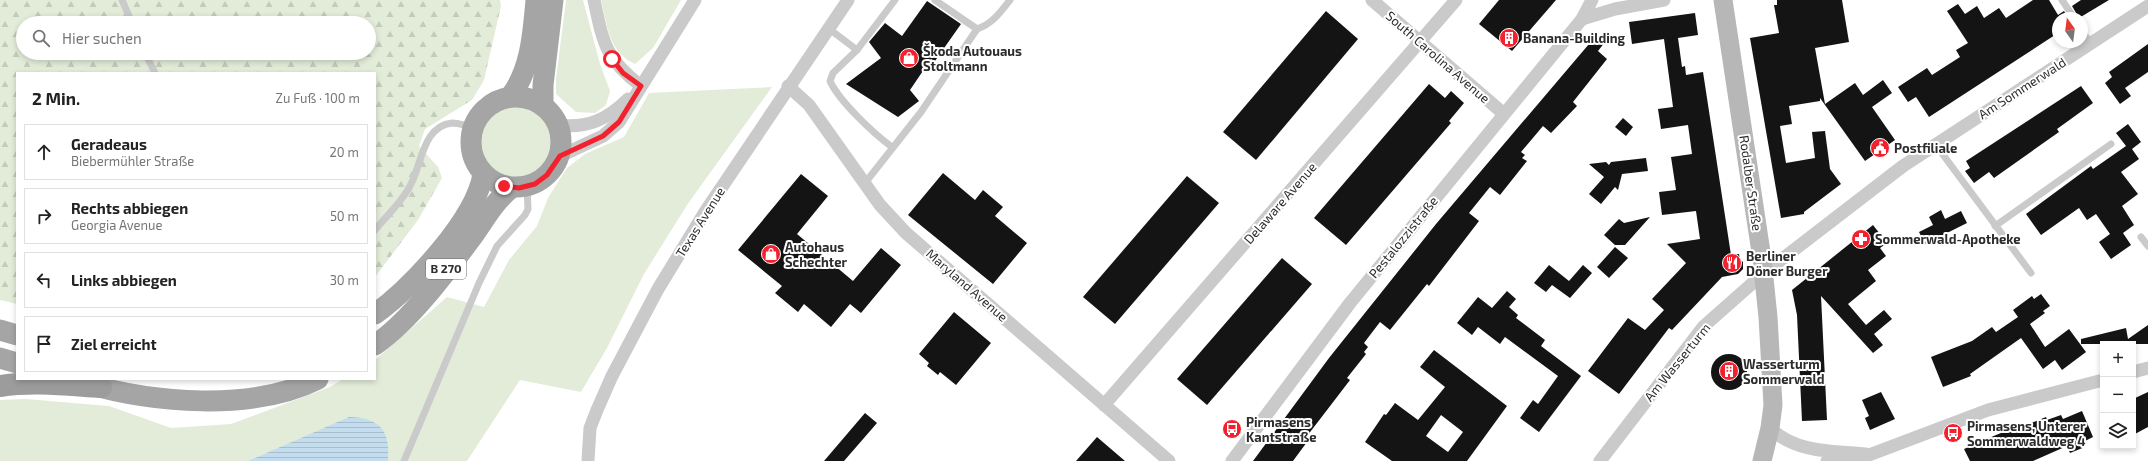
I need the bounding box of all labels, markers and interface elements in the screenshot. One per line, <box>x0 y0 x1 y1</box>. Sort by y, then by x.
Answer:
street label: South Carolina Avenue <box>1383 8 1493 106</box>
north arrow <box>2052 12 2088 48</box>
search box <box>16 16 376 60</box>
icon: search <box>30 27 52 49</box>
building icon: Banana-Building <box>1498 27 1520 49</box>
text: Hier suchen <box>62 29 142 47</box>
place label: Banana-Building <box>1523 30 1626 46</box>
place label: Škoda Autouaus Stoltmann <box>923 42 1022 74</box>
shop icon: Škoda Autouaus Stoltmann <box>898 47 920 69</box>
route start <box>603 50 621 68</box>
street label: Am Sommerwald <box>1975 54 2069 122</box>
text: 2 Min. <box>32 88 80 108</box>
text: Zu Fuß · 100 m <box>276 90 360 106</box>
street label: Rodalber Straße <box>1736 134 1766 232</box>
text: Geradeaus <box>71 135 147 153</box>
public building icon: Postfiliale <box>1869 137 1891 159</box>
place label: Postfiliale <box>1894 140 1957 156</box>
icon: ahead <box>33 141 55 163</box>
text: 20 m <box>330 144 359 160</box>
text: Biebermühler Straße <box>71 153 194 169</box>
street label: Delaware Avenue <box>1240 159 1320 247</box>
route end <box>495 177 513 195</box>
street label: Texas Avenue <box>672 184 728 260</box>
street label: Pestalozzistraße <box>1365 193 1441 281</box>
text: Rechts abbiegen <box>71 199 188 217</box>
icon: right <box>33 205 55 227</box>
text: 50 m <box>330 208 359 224</box>
text: Georgia Avenue <box>71 217 162 233</box>
pharmacy icon: Sommerwald-Apotheke <box>1850 228 1872 250</box>
place label: Sommerwald-Apotheke <box>1875 231 2021 247</box>
place label: Autohaus Schechter <box>785 239 847 270</box>
shop icon: Autohaus Schechter <box>760 243 782 265</box>
street label: Maryland Avenue <box>923 245 1011 325</box>
place label: Berliner Döner Burger <box>1746 248 1828 279</box>
restaurant icon: Berliner Döner Burger <box>1721 252 1743 274</box>
road number: B 270 <box>426 259 466 279</box>
icon: left <box>33 269 55 291</box>
text: Links abbiegen <box>71 271 177 289</box>
text: 30 m <box>330 272 359 288</box>
street label: Am Wasserturm <box>1641 320 1713 404</box>
icon: arrive <box>33 333 55 355</box>
text: Ziel erreicht <box>71 335 157 353</box>
map controls <box>2100 341 2136 449</box>
button: + <box>2100 341 2136 377</box>
place label: Wasserturm Sommerwald <box>1743 356 1825 387</box>
building icon: Wasserturm Sommerwald <box>1718 360 1740 382</box>
button: − <box>2100 377 2136 413</box>
button: layers <box>2100 413 2136 449</box>
place label: Pirmasens Kantstraße <box>1246 414 1316 445</box>
bus stop icon: Pirmasens Kantstraße <box>1221 418 1243 440</box>
place label: Pirmasens, Unterer Sommerwaldweg 4 <box>1967 418 2086 449</box>
bus stop icon: Pirmasens, Unterer Sommerwaldweg 4 <box>1942 422 1964 444</box>

